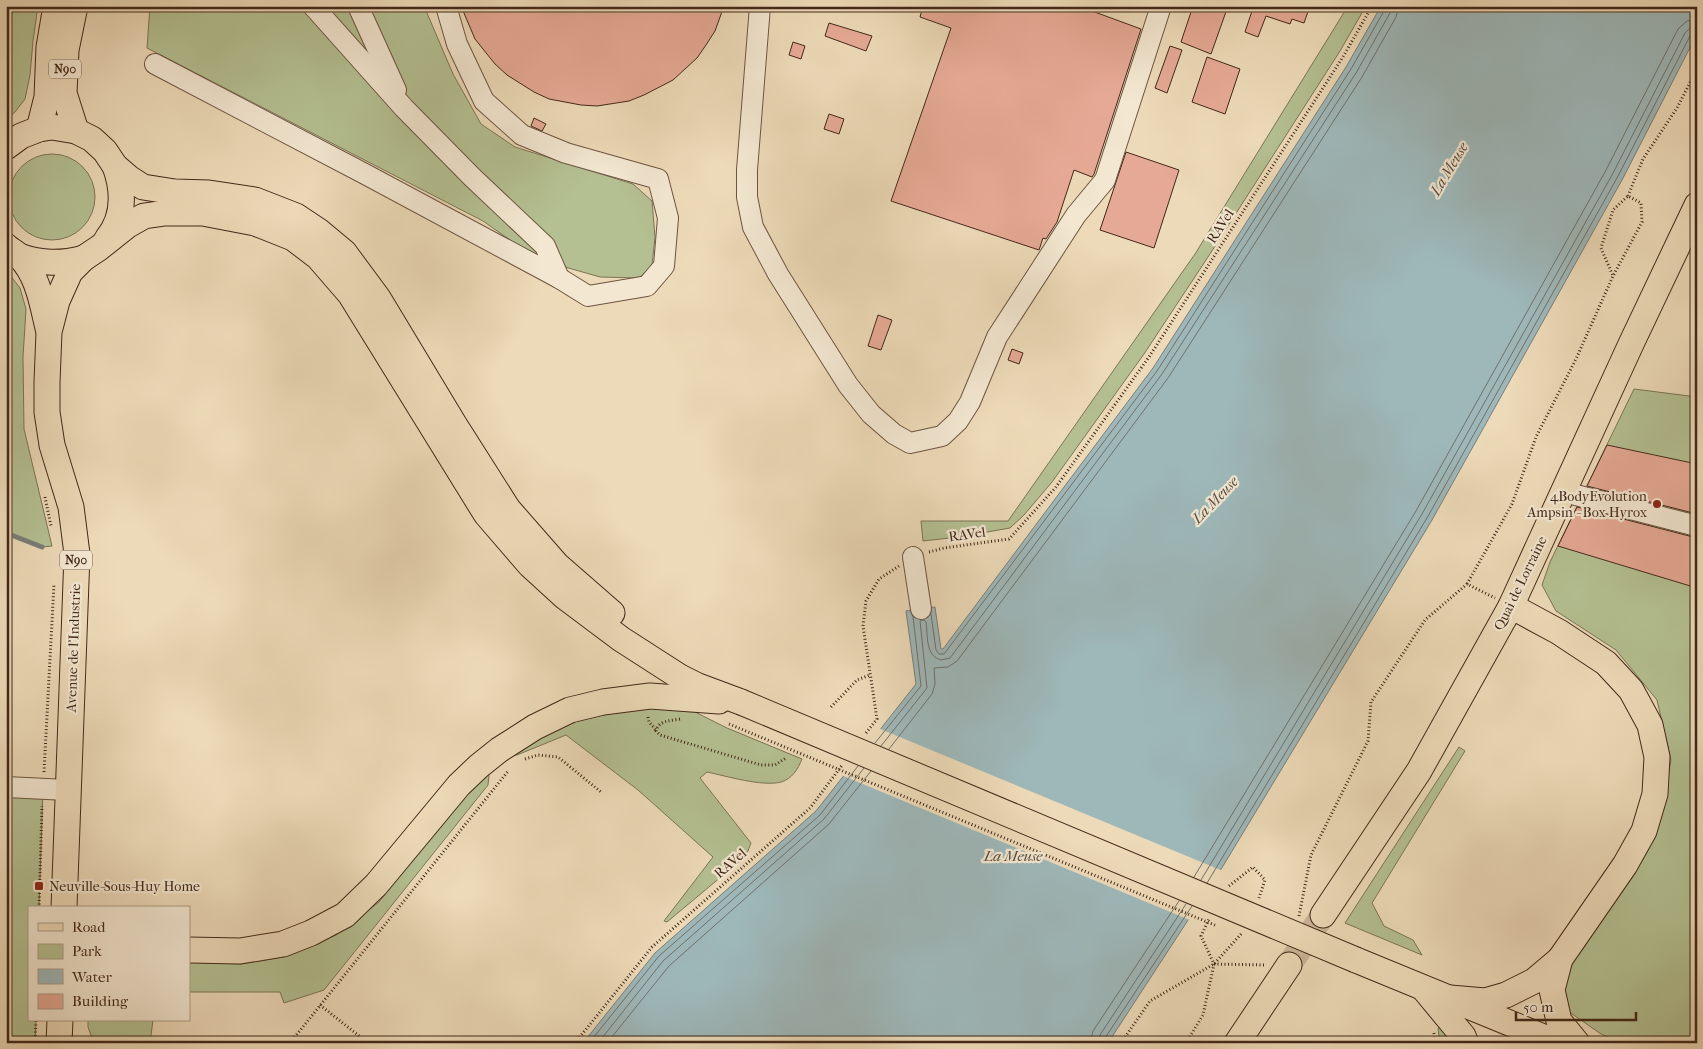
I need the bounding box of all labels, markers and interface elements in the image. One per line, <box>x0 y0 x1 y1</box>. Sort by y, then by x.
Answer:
road number: N90 <box>49 60 81 78</box>
water label: La Meuse <box>1426 138 1472 200</box>
street label: RAVel <box>1203 206 1238 247</box>
water label: La Meuse <box>1187 472 1243 528</box>
place label: 4BodyEvolution Ampsin - Box Hyrox <box>1526 488 1648 521</box>
marker: 4BodyEvolution Ampsin - Box Hyrox <box>1651 498 1663 510</box>
street label: RAVel <box>947 523 987 546</box>
street label: Quai de Lorraine <box>1490 533 1551 633</box>
road number: N90 <box>60 550 92 570</box>
street label: Avenue de l'Industrie <box>63 583 84 714</box>
street label: RAVel <box>711 845 750 882</box>
water label: La Meuse <box>983 847 1043 865</box>
place label: Neuville-Sous-Huy Home <box>49 878 200 895</box>
marker: Neuville-Sous-Huy Home <box>33 880 45 892</box>
legend <box>28 906 190 1022</box>
text: Road <box>72 918 106 936</box>
text: Park <box>72 942 102 960</box>
text: Water <box>71 968 112 986</box>
scale bar <box>1516 989 1636 1021</box>
text: Building <box>72 992 129 1010</box>
text: 50 m <box>1523 998 1554 1016</box>

